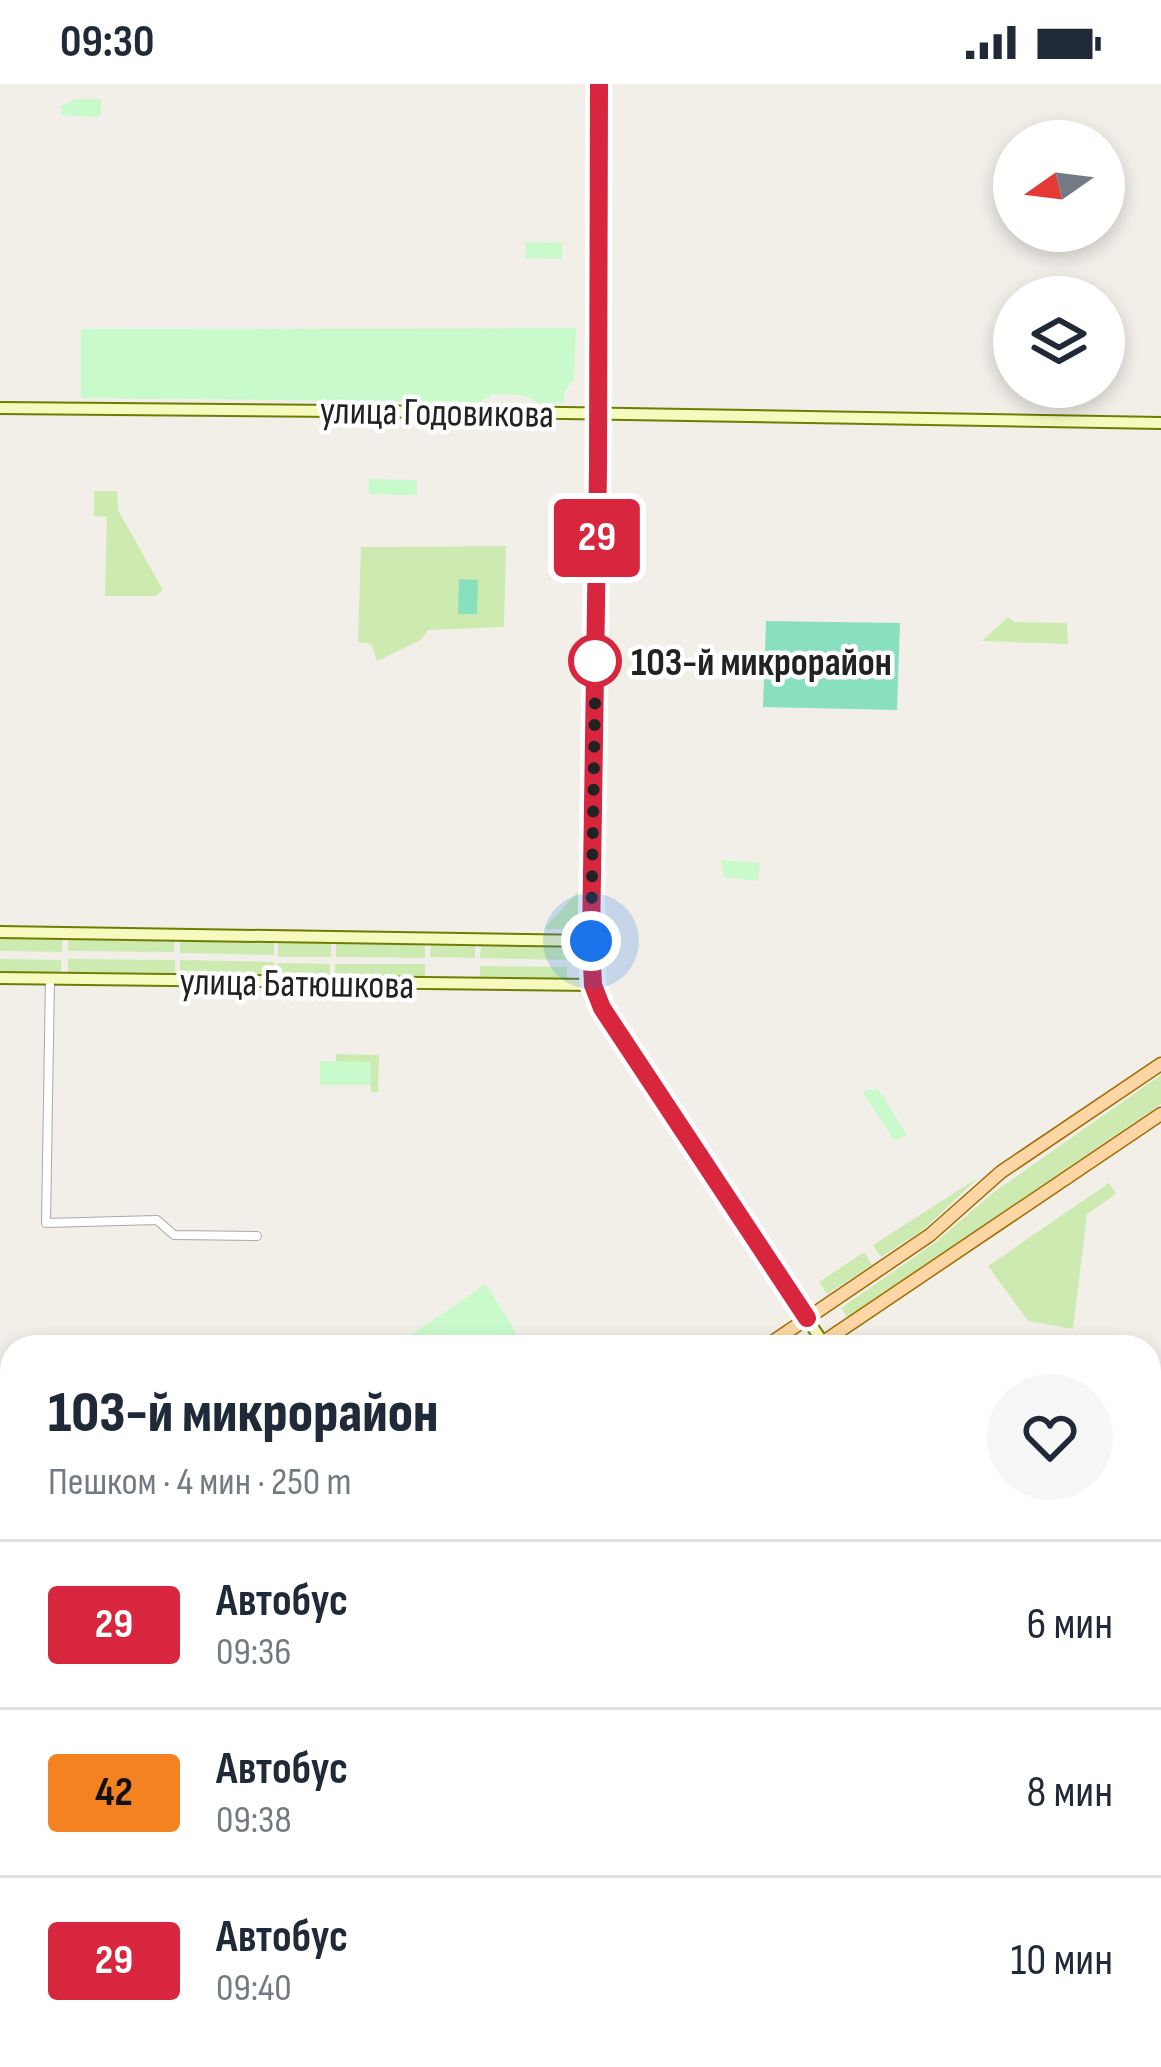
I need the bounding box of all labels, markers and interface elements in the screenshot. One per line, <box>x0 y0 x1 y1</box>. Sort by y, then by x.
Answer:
text: 09:30 <box>60 15 154 70</box>
north arrow <box>993 120 1125 252</box>
map controls <box>993 120 1125 408</box>
button: layers <box>993 276 1125 408</box>
street label: улица Годовикова <box>320 388 554 439</box>
line badge: 29 <box>543 499 651 577</box>
text: 29 <box>578 512 616 563</box>
marker: 103-й микрорайон <box>570 636 620 686</box>
place label: 103-й микрорайон <box>631 640 892 687</box>
your location <box>561 911 621 971</box>
street label: улица Батюшкова <box>179 959 415 1010</box>
button: heart <box>987 1374 1113 1500</box>
text: 103-й микрорайон <box>48 1380 438 1448</box>
text: Пешком · 4 мин · 250 m <box>48 1459 351 1506</box>
text: Автобус <box>216 1574 348 1629</box>
text: 6 мин <box>1027 1597 1113 1652</box>
text: 29 <box>95 1599 133 1650</box>
text: 09:36 <box>216 1629 291 1676</box>
text: Автобус <box>216 1742 348 1797</box>
text: 8 мин <box>1027 1765 1113 1820</box>
text: 42 <box>95 1767 133 1818</box>
text: 09:38 <box>216 1797 291 1844</box>
text: Автобус <box>216 1910 348 1965</box>
text: 10 мин <box>1010 1933 1113 1988</box>
text: 29 <box>95 1935 133 1986</box>
text: 09:40 <box>216 1965 292 2012</box>

